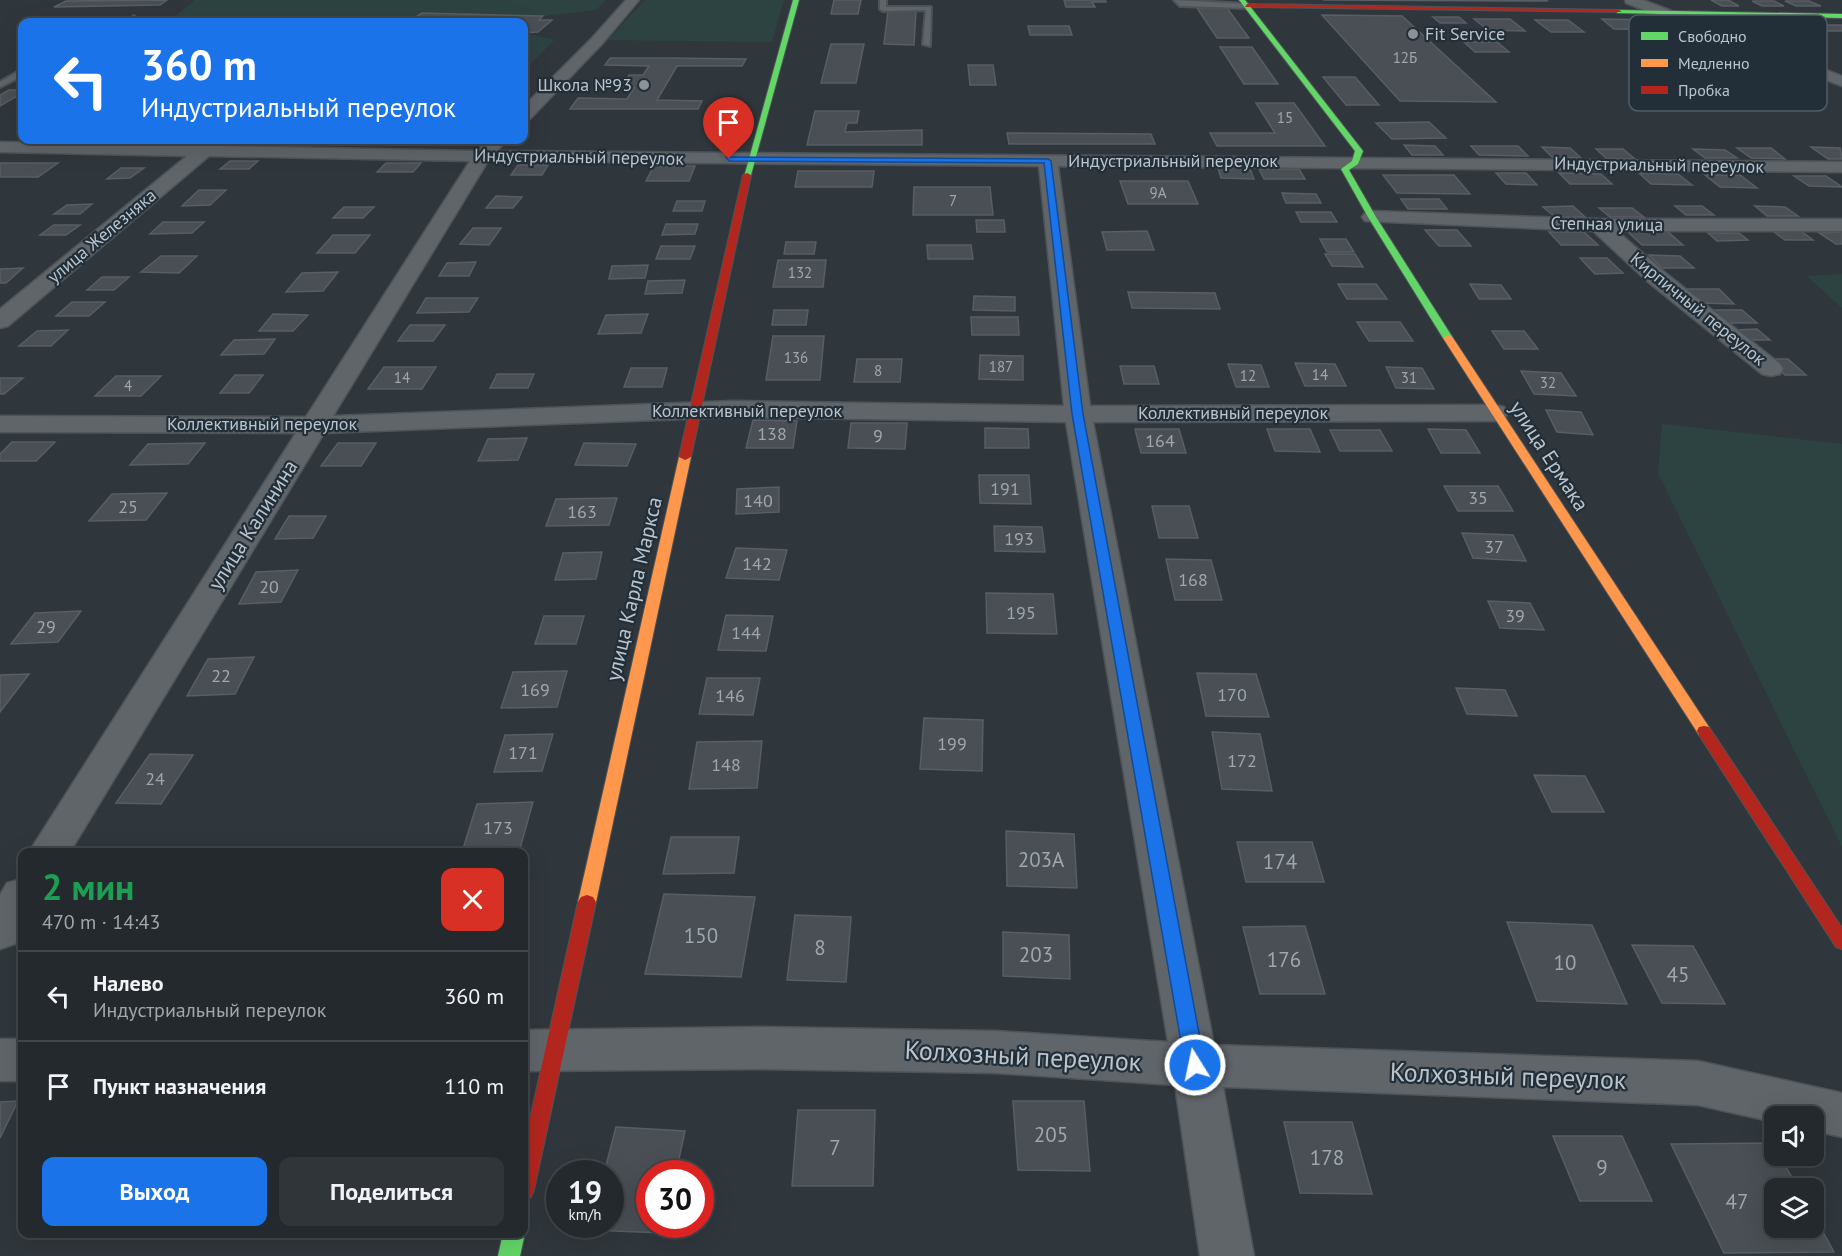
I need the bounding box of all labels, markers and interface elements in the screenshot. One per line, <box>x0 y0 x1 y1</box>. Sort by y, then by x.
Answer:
legend <box>1629 15 1827 111</box>
place label: Fit Service <box>1425 22 1505 45</box>
text: Свободно <box>1678 26 1747 46</box>
marker: Fit Service <box>1406 27 1420 41</box>
text: 360 m <box>141 37 257 92</box>
icon: left <box>42 42 120 120</box>
house number: 12Б <box>1393 48 1417 67</box>
text: Медленно <box>1678 53 1750 73</box>
place label: Школа №93 <box>537 73 632 96</box>
marker: Школа №93 <box>637 78 651 92</box>
text: Пробка <box>1678 80 1730 100</box>
text: Индустриальный переулок <box>141 90 456 124</box>
pin <box>703 97 754 159</box>
icon: arrive <box>712 106 745 139</box>
house number: 15 <box>1277 108 1293 127</box>
street label: Индустриальный переулок <box>474 143 685 170</box>
street label: Индустриальный переулок <box>1068 149 1278 172</box>
street label: Индустриальный переулок <box>1554 151 1765 178</box>
street label: улица Железняка <box>43 183 161 288</box>
house number: 9А <box>1150 183 1167 202</box>
house number: 7 <box>949 191 957 210</box>
street label: Степная улица <box>1550 211 1664 236</box>
street label: Кирпичный переулок <box>1626 247 1771 371</box>
house number: 132 <box>788 263 812 282</box>
house number: 136 <box>784 348 808 367</box>
house number: 187 <box>989 357 1013 376</box>
house number: 8 <box>874 361 882 380</box>
house number: 14 <box>1312 365 1328 384</box>
house number: 12 <box>1240 366 1256 385</box>
house number: 14 <box>394 368 410 387</box>
house number: 31 <box>1401 368 1417 387</box>
house number: 32 <box>1540 373 1556 392</box>
house number: 4 <box>124 376 132 395</box>
street label: улица Ермака <box>1504 395 1595 516</box>
street label: Коллективный переулок <box>652 399 842 422</box>
street label: Коллективный переулок <box>1138 401 1328 424</box>
street label: Коллективный переулок <box>167 412 357 435</box>
house number: 138 <box>757 422 787 445</box>
house number: 9 <box>873 424 883 447</box>
house number: 164 <box>1145 429 1175 452</box>
street label: улица Калинина <box>202 454 303 595</box>
house number: 191 <box>990 477 1020 500</box>
house number: 35 <box>1468 486 1488 509</box>
house number: 140 <box>743 489 773 512</box>
street label: улица Карла Маркса <box>599 494 668 684</box>
house number: 25 <box>118 495 138 518</box>
house number: 163 <box>567 500 597 523</box>
house number: 193 <box>1004 527 1034 550</box>
house number: 37 <box>1484 535 1504 558</box>
house number: 142 <box>742 552 772 575</box>
house number: 168 <box>1178 568 1208 591</box>
house number: 20 <box>259 575 279 598</box>
house number: 195 <box>1006 601 1036 624</box>
house number: 39 <box>1505 604 1525 627</box>
house number: 29 <box>36 615 56 638</box>
house number: 144 <box>731 621 761 644</box>
house number: 22 <box>211 664 231 687</box>
house number: 169 <box>520 678 550 701</box>
house number: 170 <box>1217 683 1247 706</box>
house number: 146 <box>715 684 745 707</box>
house number: 199 <box>937 732 967 755</box>
house number: 171 <box>508 741 538 764</box>
house number: 172 <box>1227 749 1257 772</box>
house number: 148 <box>711 753 741 776</box>
house number: 24 <box>145 767 165 790</box>
house number: 173 <box>483 816 513 839</box>
house number: 203А <box>1018 846 1065 873</box>
house number: 174 <box>1263 848 1297 875</box>
text: 2 мин <box>42 863 134 910</box>
button: close <box>441 868 504 931</box>
text: 470 m · 14:43 <box>42 909 160 935</box>
house number: 150 <box>684 922 718 949</box>
house number: 8 <box>814 934 826 961</box>
house number: 203 <box>1019 941 1053 968</box>
house number: 176 <box>1267 946 1301 973</box>
house number: 10 <box>1554 949 1576 976</box>
house number: 45 <box>1667 961 1689 988</box>
text: Налево <box>93 969 164 997</box>
icon: left <box>42 980 75 1013</box>
text: 360 m <box>444 982 504 1010</box>
text: Индустриальный переулок <box>93 997 326 1023</box>
street label: Колхозный переулок <box>904 1033 1143 1078</box>
position arrow <box>1163 1033 1227 1097</box>
street label: Колхозный переулок <box>1389 1055 1627 1096</box>
icon: arrive <box>42 1070 75 1103</box>
text: Пункт назначения <box>93 1072 266 1100</box>
text: 110 m <box>444 1072 504 1100</box>
map controls <box>1764 1106 1824 1238</box>
button: sound <box>1764 1106 1824 1166</box>
house number: 205 <box>1034 1121 1068 1148</box>
house number: 7 <box>829 1134 841 1161</box>
house number: 178 <box>1310 1144 1344 1171</box>
house number: 9 <box>1596 1154 1608 1181</box>
button: Выход <box>42 1157 267 1226</box>
button: Поделиться <box>279 1157 504 1226</box>
speed limit sign: 30 <box>636 1160 714 1238</box>
text: 19 <box>568 1172 602 1211</box>
button: layers <box>1764 1178 1824 1238</box>
house number: 47 <box>1726 1188 1748 1215</box>
text: km/h <box>569 1205 601 1224</box>

